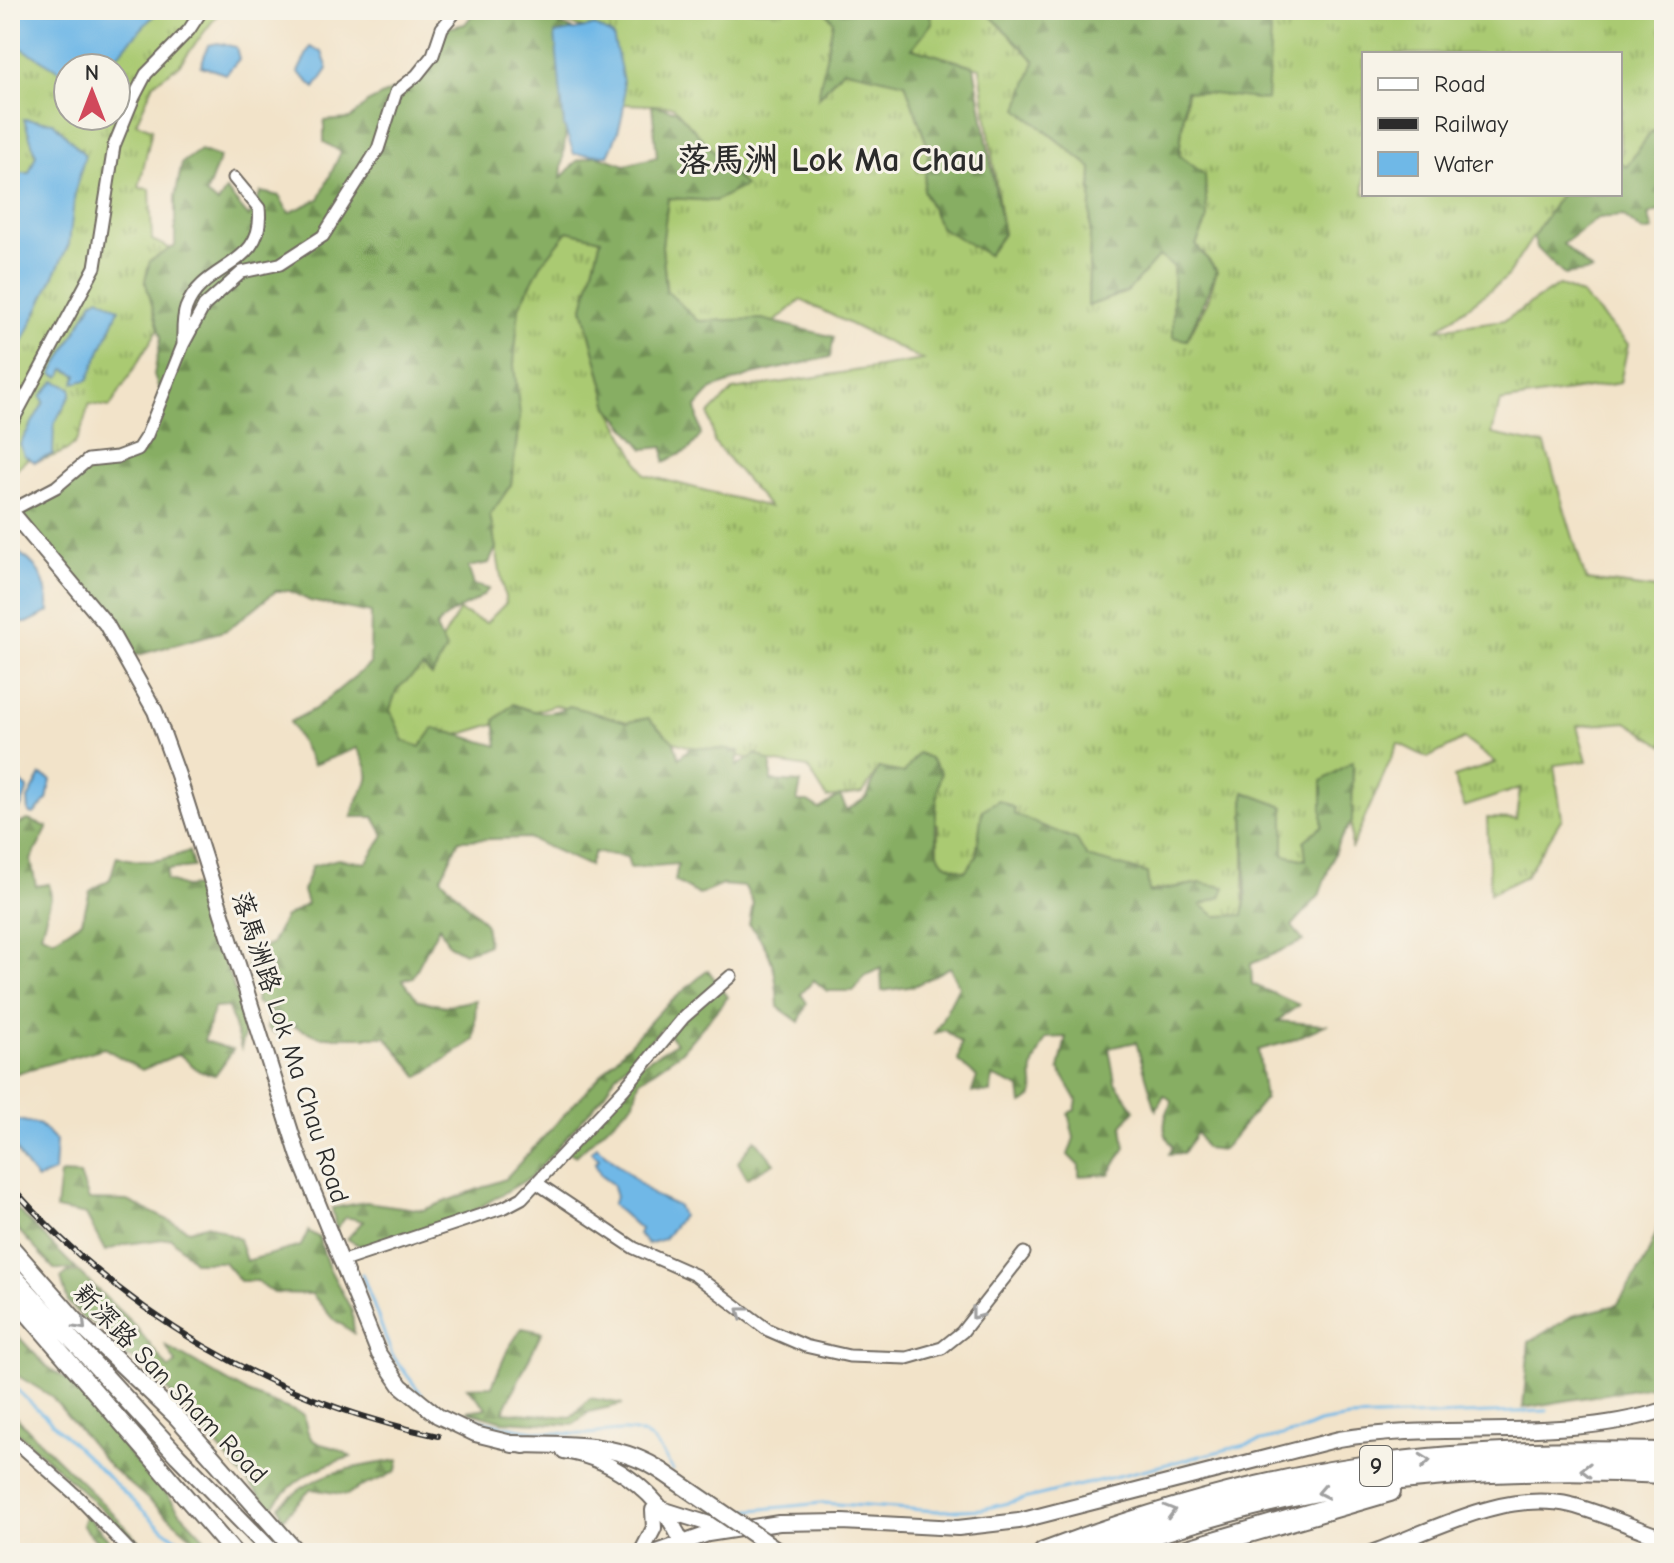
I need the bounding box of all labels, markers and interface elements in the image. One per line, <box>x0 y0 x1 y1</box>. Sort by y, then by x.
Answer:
north arrow <box>52 52 132 132</box>
legend <box>1362 52 1622 196</box>
text: N <box>85 60 99 86</box>
text: Road <box>1434 70 1486 98</box>
text: Railway <box>1434 110 1508 138</box>
district label: 落馬洲 Lok Ma Chau <box>677 140 985 180</box>
text: Water <box>1434 150 1494 178</box>
street label: 落馬洲路 Lok Ma Chau Road <box>225 888 355 1207</box>
street label: 新深路 San Sham Road <box>67 1278 273 1490</box>
one-way arrow <box>971 1305 986 1319</box>
one-way arrow <box>736 1308 751 1322</box>
one-way arrow <box>72 1316 86 1330</box>
road number: 9 <box>1360 1446 1392 1486</box>
one-way arrow <box>1419 1453 1432 1470</box>
one-way arrow <box>1579 1461 1592 1478</box>
one-way arrow <box>1316 1482 1329 1499</box>
one-way arrow <box>1163 1504 1177 1520</box>

